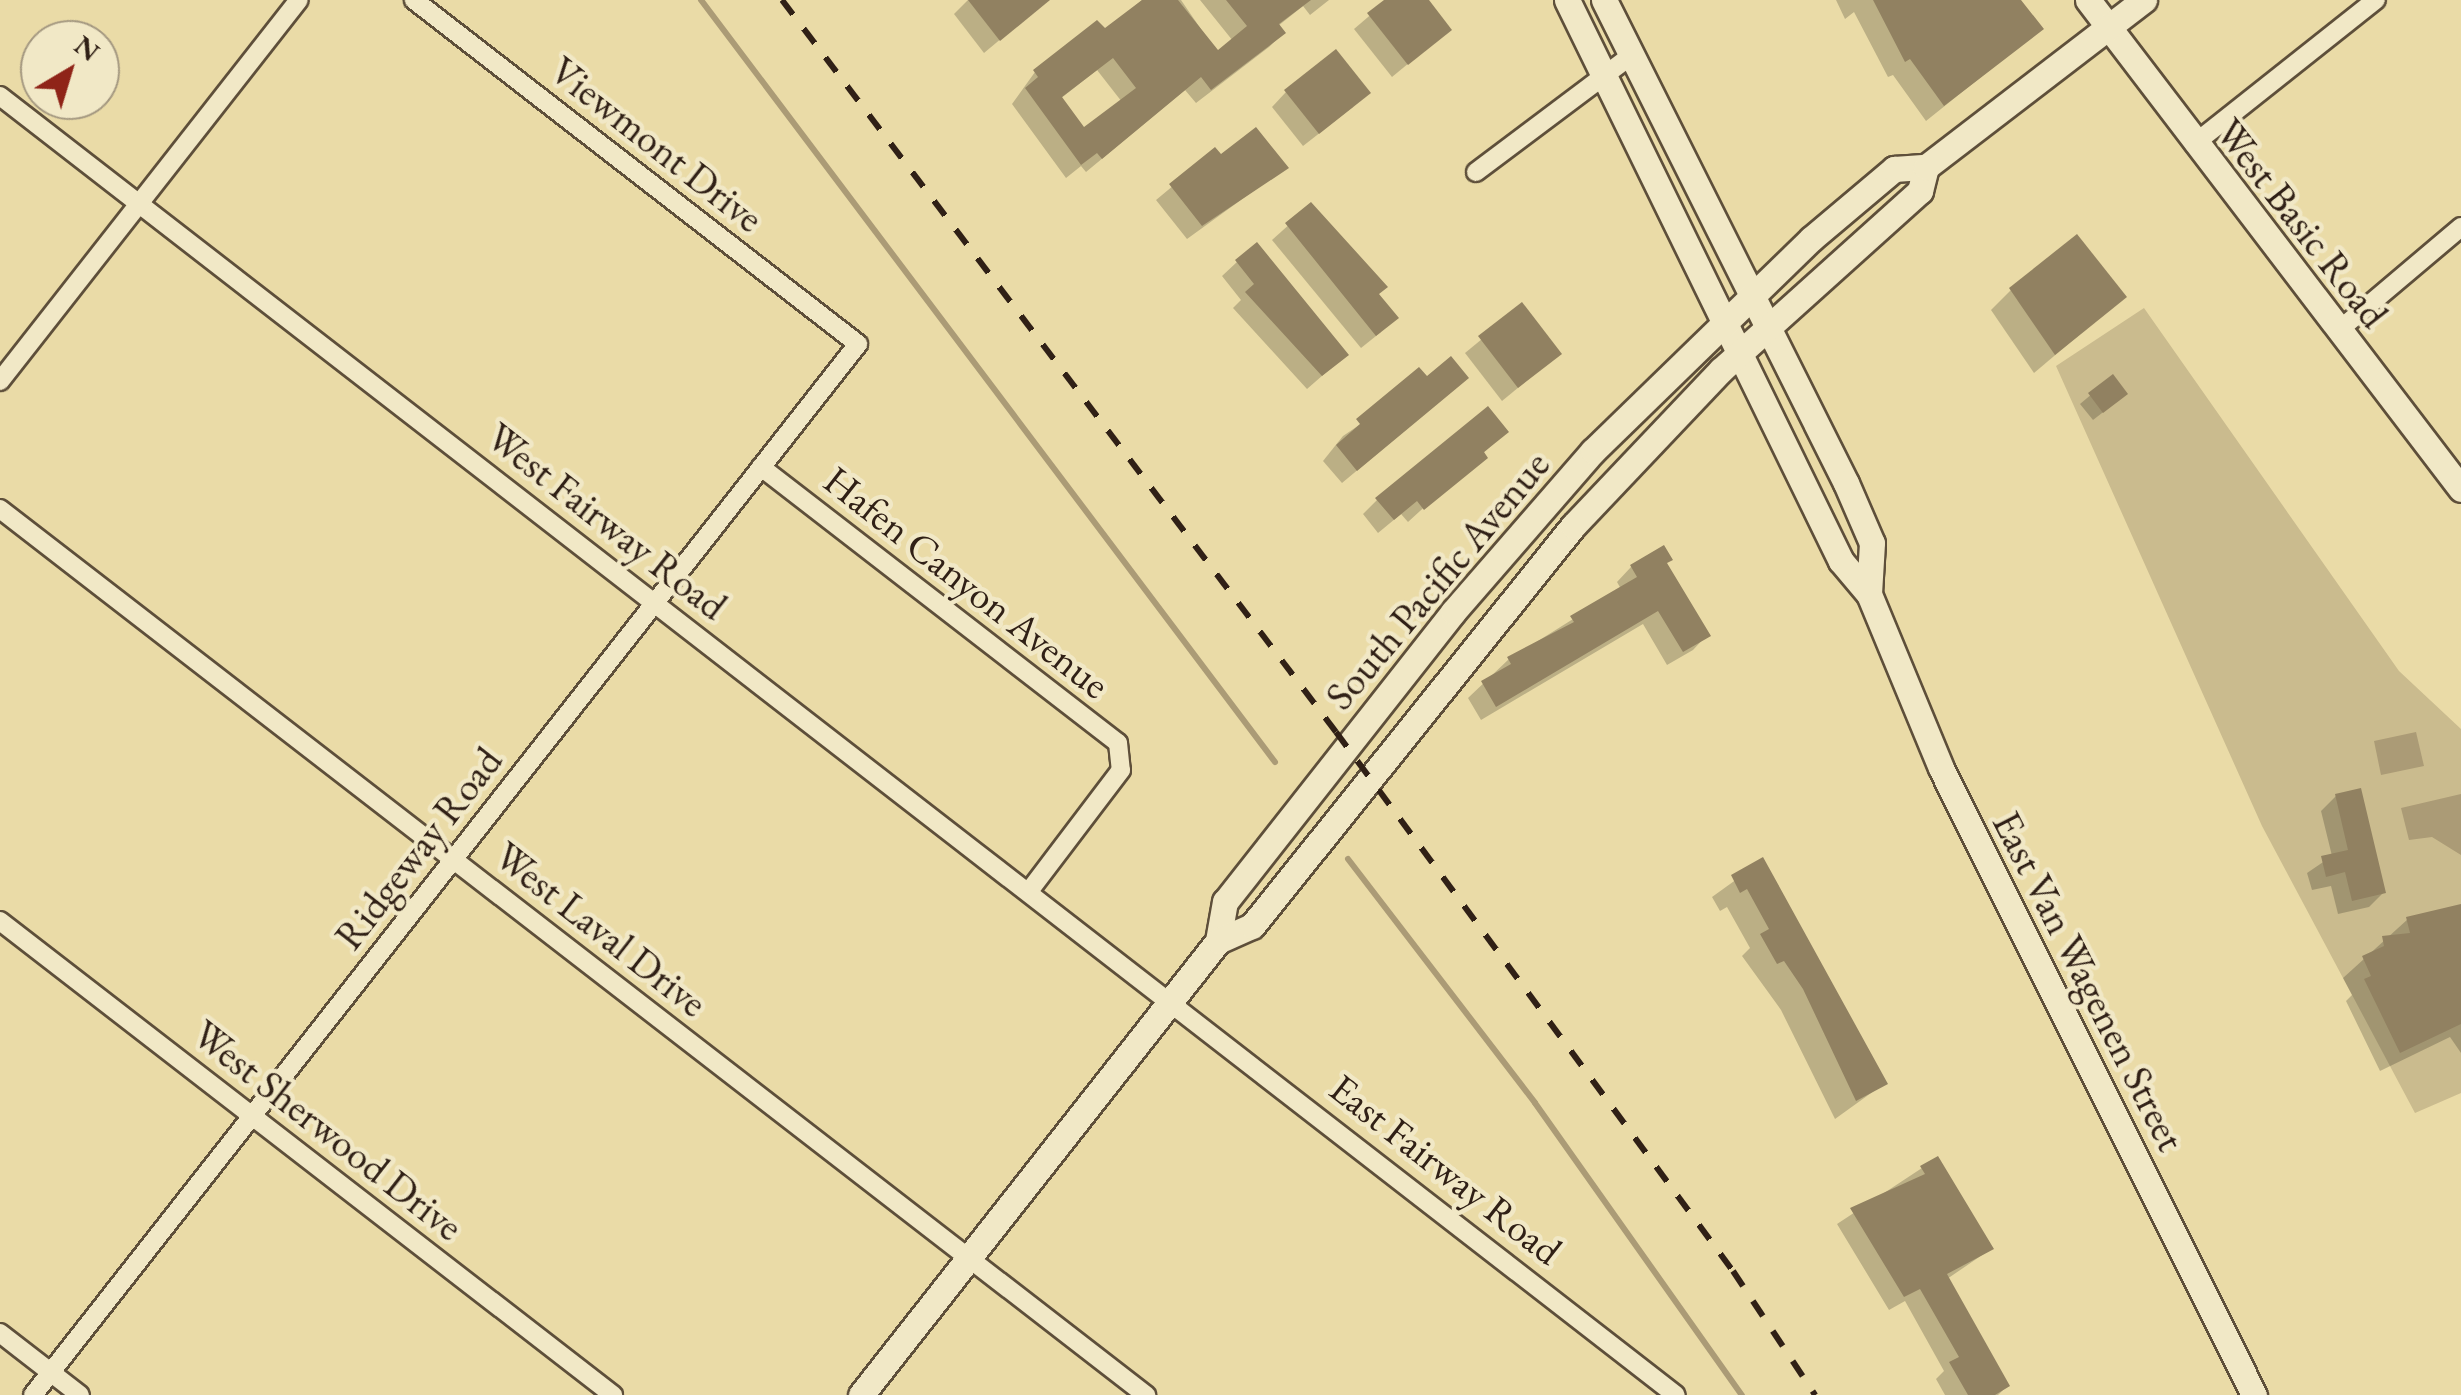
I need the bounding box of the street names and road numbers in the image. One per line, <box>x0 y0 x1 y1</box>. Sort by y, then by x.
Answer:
street label: Viewmont Drive <box>541 46 773 242</box>
street label: West Basic Road <box>2206 109 2398 337</box>
street label: West Fairway Road <box>477 412 737 630</box>
street label: South Pacific Avenue <box>1315 441 1559 719</box>
street label: Hafen Canyon Avenue <box>815 456 1119 708</box>
street label: Ridgeway Road <box>324 737 512 959</box>
street label: East Van Wagenen Street <box>1983 803 2195 1159</box>
street label: West Laval Drive <box>485 831 717 1027</box>
street label: West Sherwood Drive <box>183 1010 473 1250</box>
street label: East Fairway Road <box>1321 1064 1571 1274</box>

